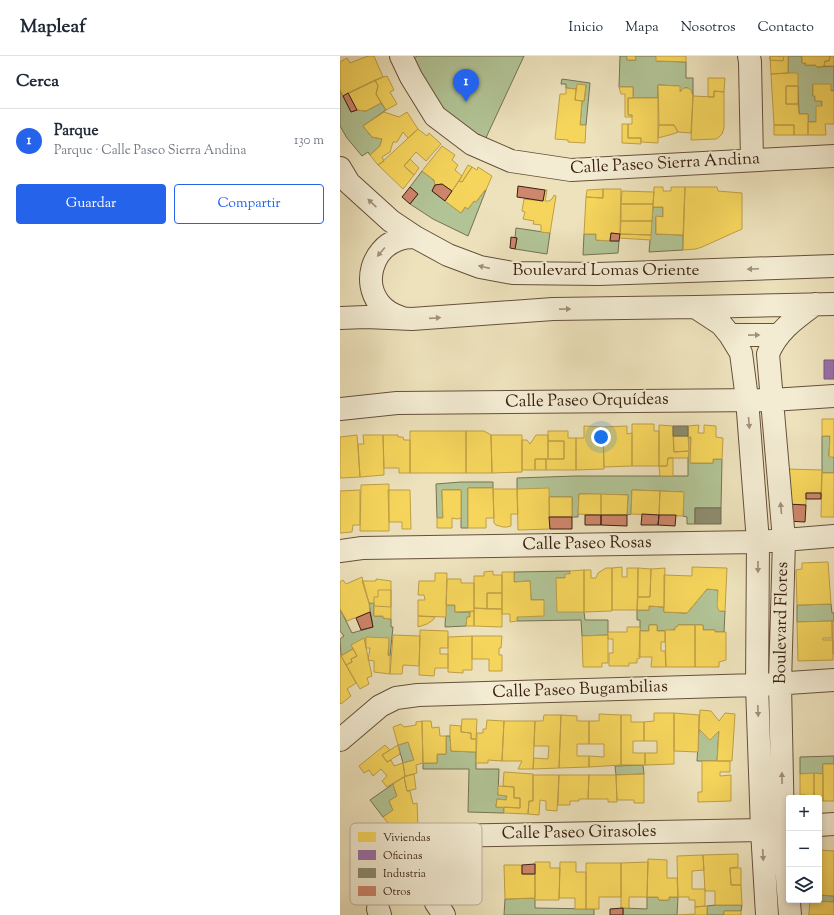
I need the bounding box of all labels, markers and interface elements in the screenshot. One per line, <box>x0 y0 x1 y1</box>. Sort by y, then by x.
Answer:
text: Mapleaf <box>20 14 86 41</box>
text: Inicio <box>569 18 603 38</box>
text: Mapa <box>625 18 659 38</box>
text: Nosotros <box>681 18 736 38</box>
text: Contacto <box>758 18 814 38</box>
pin: 1 <box>453 69 479 102</box>
text: Cerca <box>16 70 59 94</box>
text: Parque <box>54 121 98 142</box>
text: 1 <box>27 132 31 150</box>
text: 130 m <box>294 132 324 150</box>
text: Parque · Calle Paseo Sierra Andina <box>54 142 247 160</box>
street label: Calle Paseo Sierra Andina <box>570 147 761 181</box>
button: Guardar <box>16 184 166 224</box>
button: Compartir <box>174 184 324 224</box>
one-way arrow <box>367 199 377 208</box>
one-way arrow <box>377 247 385 257</box>
street label: Boulevard Lomas Oriente <box>512 259 700 283</box>
one-way arrow <box>478 264 490 270</box>
one-way arrow <box>746 266 759 272</box>
one-way arrow <box>559 306 572 312</box>
one-way arrow <box>429 314 441 321</box>
one-way arrow <box>748 332 761 338</box>
street label: Calle Paseo Orquídeas <box>505 388 669 414</box>
one-way arrow <box>746 417 753 429</box>
your location <box>591 427 611 447</box>
one-way arrow <box>778 502 785 514</box>
street label: Calle Paseo Rosas <box>522 531 652 557</box>
one-way arrow <box>755 561 761 574</box>
street label: Boulevard Flores <box>769 561 795 684</box>
street label: Calle Paseo Bugambilias <box>492 675 668 705</box>
one-way arrow <box>755 705 761 718</box>
one-way arrow <box>779 771 785 784</box>
map controls <box>786 795 822 903</box>
button: + <box>786 795 822 831</box>
street label: Calle Paseo Girasoles <box>501 820 657 846</box>
legend <box>350 823 482 905</box>
text: Viviendas <box>383 830 430 846</box>
button: − <box>786 831 822 867</box>
text: Oficinas <box>383 848 422 864</box>
one-way arrow <box>760 849 767 861</box>
text: Industria <box>383 866 426 882</box>
button: layers <box>786 867 822 903</box>
text: Otros <box>383 884 411 900</box>

